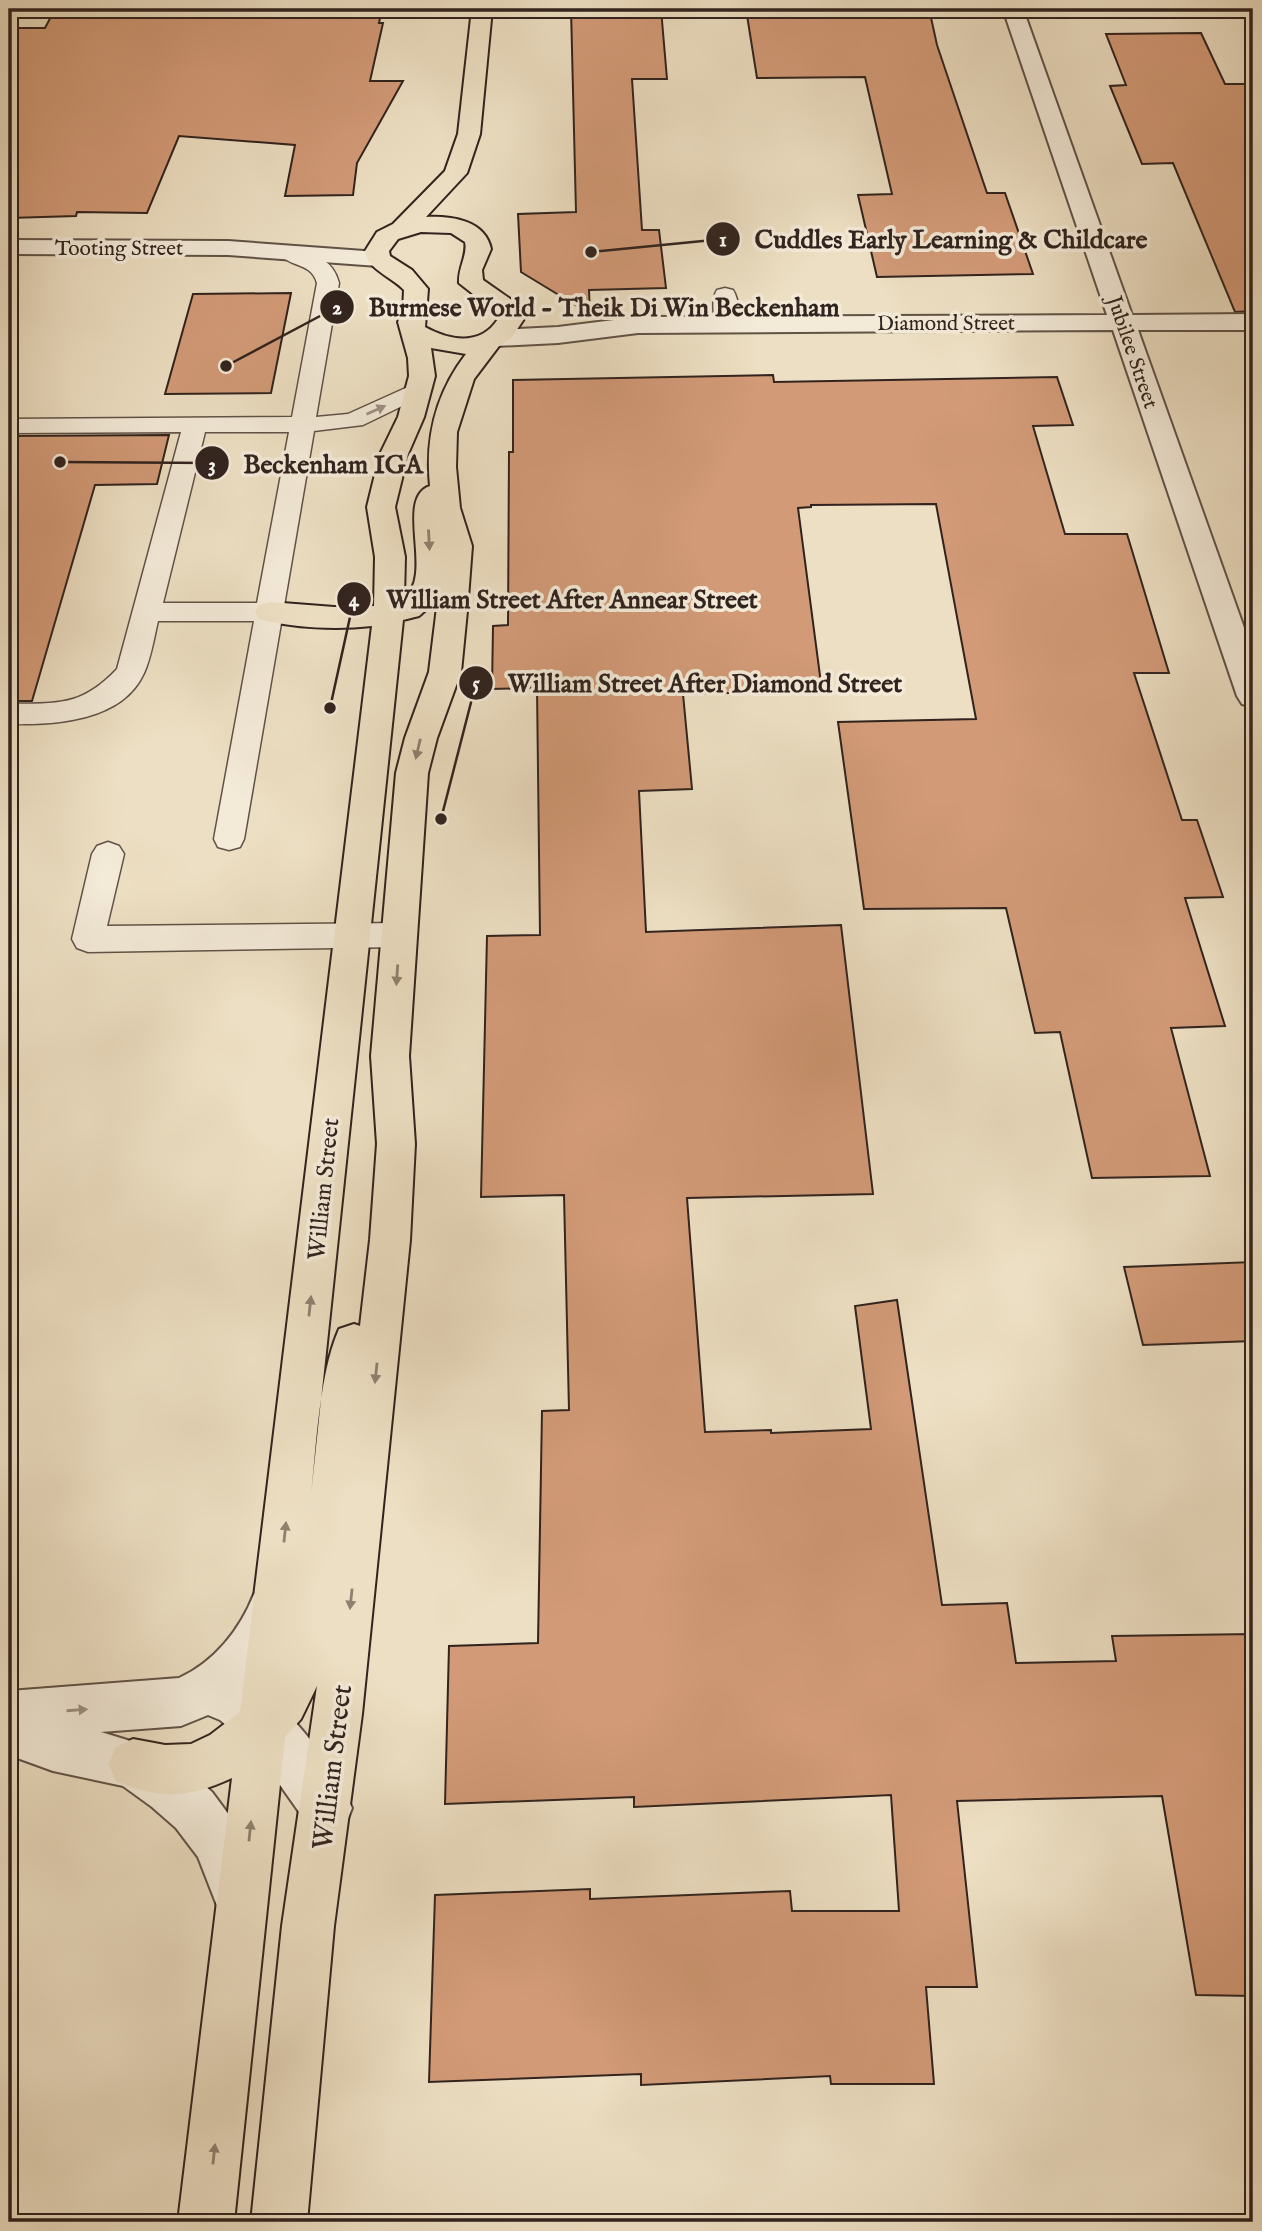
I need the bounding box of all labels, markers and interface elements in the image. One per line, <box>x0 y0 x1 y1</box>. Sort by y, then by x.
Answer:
callout: Cuddles Early Learning & Childcare <box>706 215 1162 262</box>
text: Cuddles Early Learning & Childcare <box>755 224 1147 257</box>
text: 1 <box>719 227 727 254</box>
street label: Tooting Street <box>55 236 183 263</box>
callout: Burmese World - Theik Di Win Beckenham <box>319 283 854 330</box>
street label: Jubilee Street <box>1099 291 1163 412</box>
text: Burmese World - Theik Di Win Beckenham <box>368 292 840 325</box>
text: 2 <box>332 295 342 322</box>
street label: Diamond Street <box>877 311 1015 338</box>
one-way arrow <box>366 404 386 416</box>
callout: Beckenham IGA <box>194 440 437 487</box>
text: Beckenham IGA <box>243 449 424 482</box>
text: 3 <box>208 452 216 479</box>
one-way arrow <box>423 529 434 551</box>
callout: William Street After Annear Street <box>337 576 772 623</box>
text: William Street After Annear Street <box>385 584 758 617</box>
text: 4 <box>349 587 360 614</box>
callout: William Street After Diamond Street <box>459 659 916 706</box>
text: William Street After Diamond Street <box>507 668 902 701</box>
text: 5 <box>472 671 480 698</box>
one-way arrow <box>412 738 423 760</box>
one-way arrow <box>391 965 402 987</box>
street label: William Street <box>302 1117 347 1262</box>
one-way arrow <box>305 1295 316 1317</box>
one-way arrow <box>370 1362 381 1384</box>
one-way arrow <box>280 1521 291 1543</box>
one-way arrow <box>345 1588 356 1610</box>
street label: William Street <box>306 1682 361 1852</box>
one-way arrow <box>66 1704 88 1715</box>
one-way arrow <box>245 1820 256 1842</box>
one-way arrow <box>209 2143 220 2165</box>

